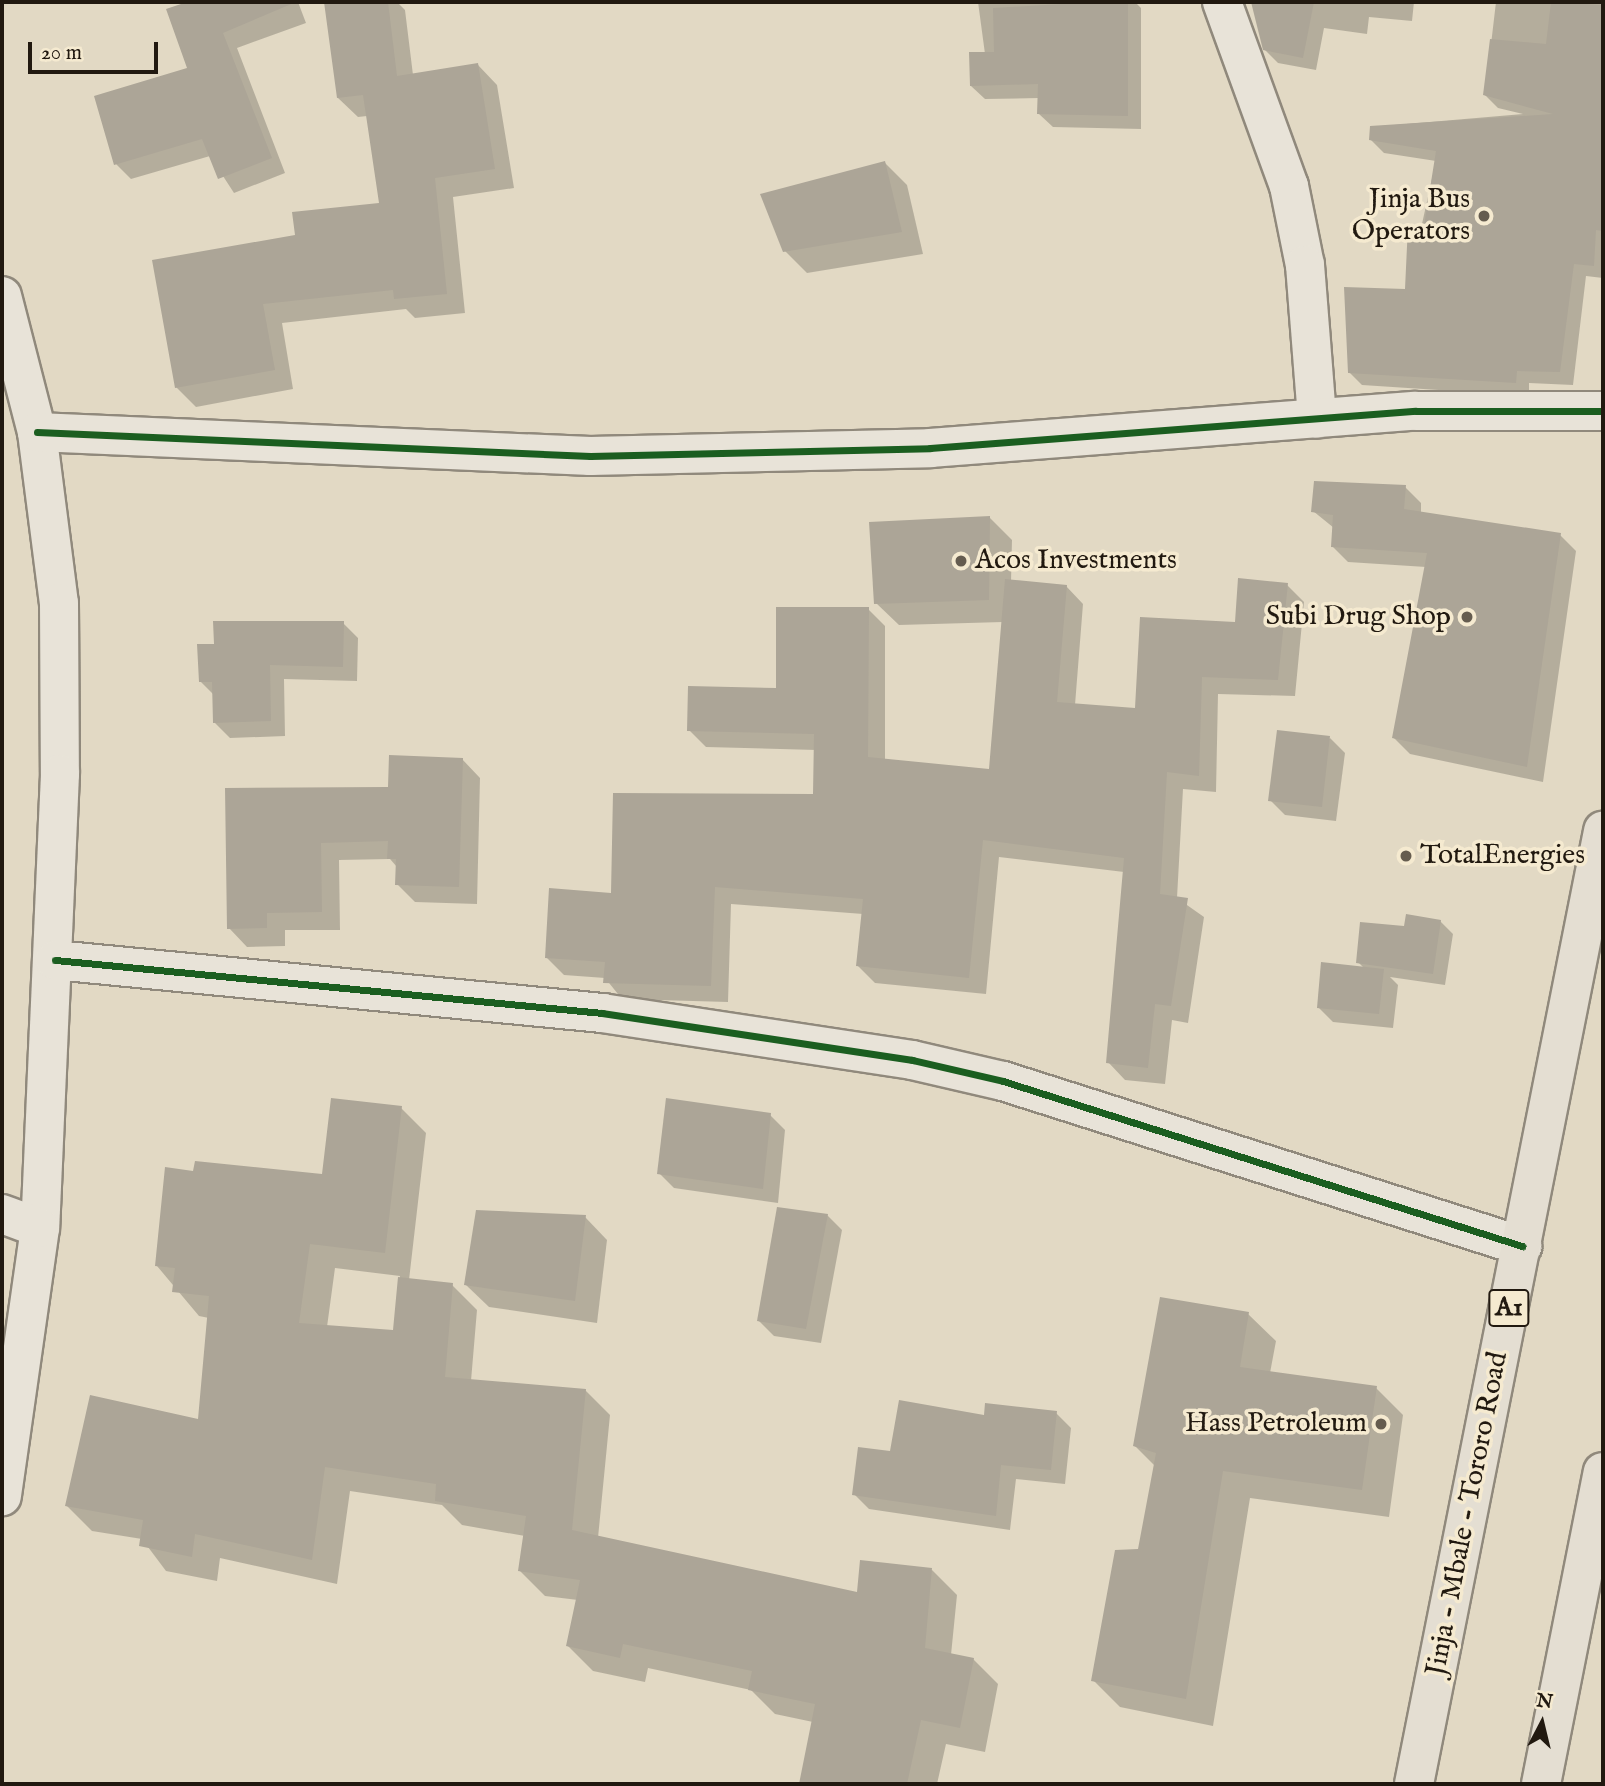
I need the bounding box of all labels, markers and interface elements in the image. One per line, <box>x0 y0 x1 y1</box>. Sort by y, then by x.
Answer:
scale bar <box>32 28 161 72</box>
text: 20 m <box>41 40 82 67</box>
place label: Jinja Bus Operators <box>1352 183 1470 249</box>
marker: Jinja Bus Operators <box>1476 208 1492 224</box>
place label: Acos Investments <box>975 544 1177 578</box>
marker: Acos Investments <box>953 553 969 569</box>
place label: Subi Drug Shop <box>1266 600 1451 634</box>
marker: Subi Drug Shop <box>1457 607 1477 627</box>
place label: TotalEnergies <box>1420 839 1585 873</box>
marker: TotalEnergies <box>1398 848 1414 864</box>
road number: A1 <box>1488 1286 1530 1330</box>
street label: Jinja - Mbale - Tororo Road <box>1420 1349 1516 1679</box>
place label: Hass Petroleum <box>1185 1407 1367 1441</box>
marker: Hass Petroleum <box>1373 1416 1389 1432</box>
north arrow <box>1507 1688 1577 1758</box>
text: N <box>1535 1689 1554 1715</box>

